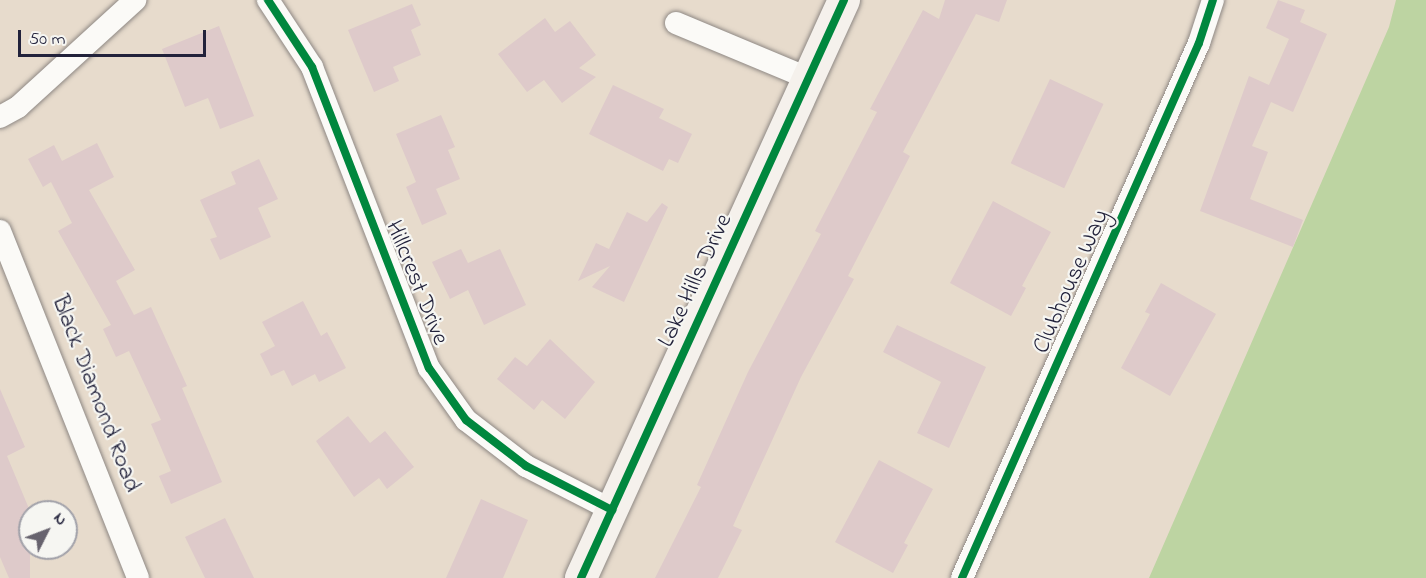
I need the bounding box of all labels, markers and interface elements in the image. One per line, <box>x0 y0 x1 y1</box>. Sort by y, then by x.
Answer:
scale bar <box>21 18 208 56</box>
text: 50 m <box>29 27 66 53</box>
street label: Clubhouse Way <box>1027 206 1117 358</box>
street label: Lake Hills Drive <box>653 210 739 352</box>
street label: Hillcrest Drive <box>378 217 454 349</box>
street label: Black Diamond Road <box>44 292 146 496</box>
north arrow <box>18 500 78 560</box>
text: N <box>47 507 72 531</box>

